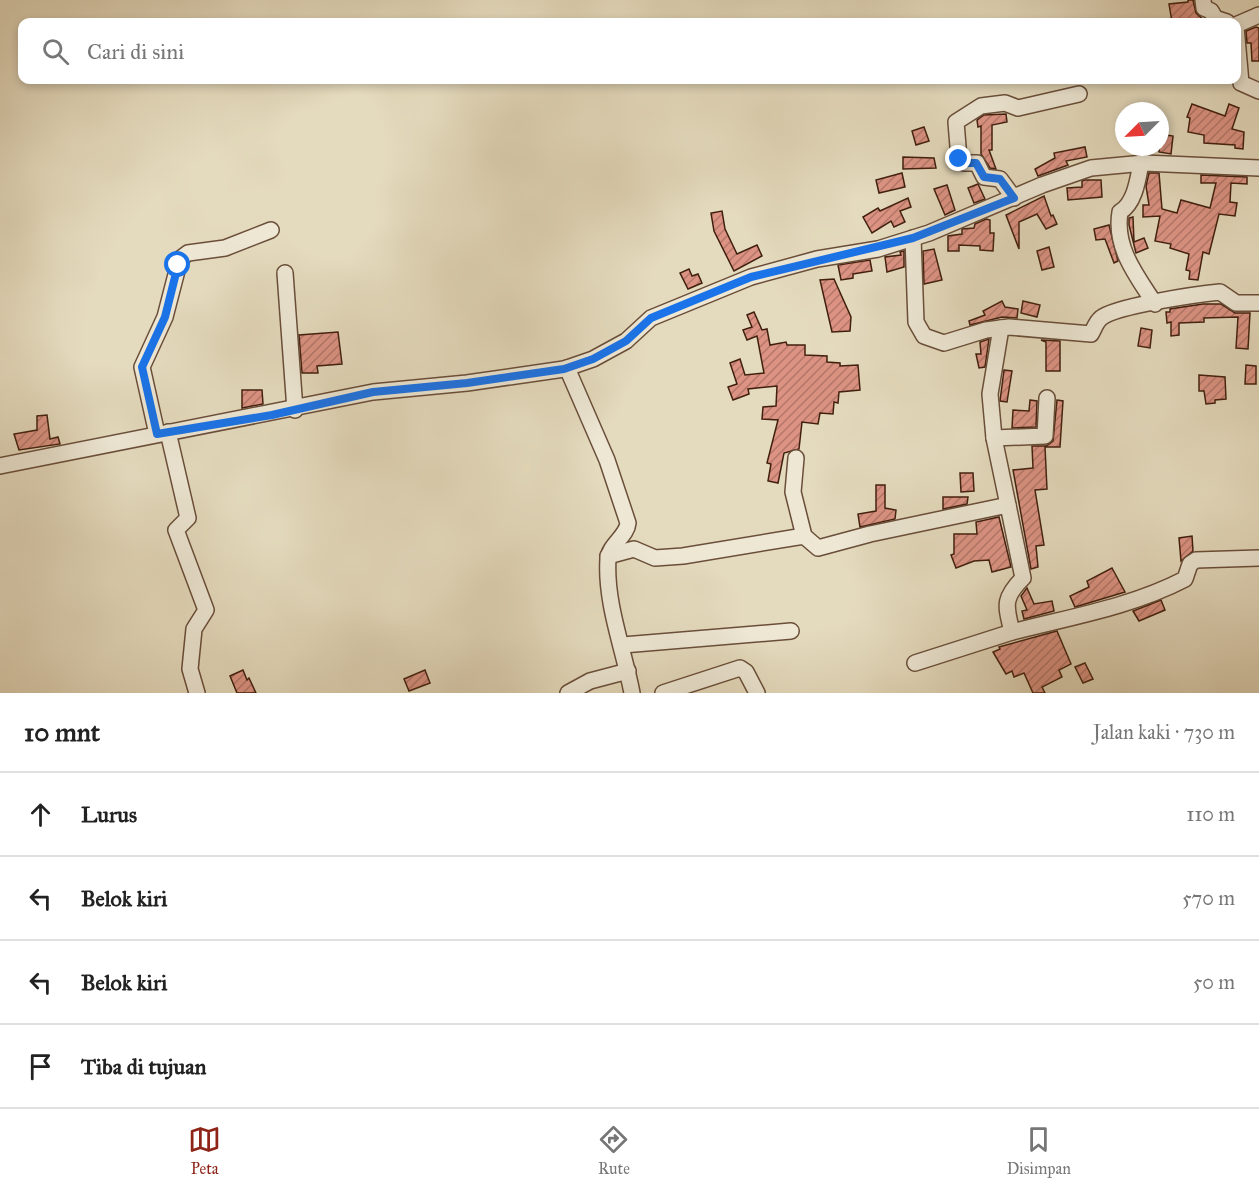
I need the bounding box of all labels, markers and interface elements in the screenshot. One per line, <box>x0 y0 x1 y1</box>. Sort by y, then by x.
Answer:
search box <box>18 18 1241 84</box>
icon: search <box>39 35 72 68</box>
text: Cari di sini <box>87 38 184 65</box>
north arrow <box>1115 102 1169 156</box>
route end <box>945 145 971 171</box>
route start <box>164 251 190 277</box>
text: 10 mnt <box>24 716 100 748</box>
text: Jalan kaki · 730 m <box>1093 720 1235 744</box>
icon: ahead <box>24 798 57 831</box>
text: Lurus <box>81 801 137 828</box>
text: 110 m <box>1187 802 1235 826</box>
icon: left <box>24 882 57 915</box>
text: Belok kiri <box>81 885 167 912</box>
text: 570 m <box>1182 886 1235 910</box>
icon: left <box>24 966 57 999</box>
text: Belok kiri <box>81 969 167 996</box>
text: 50 m <box>1193 970 1235 994</box>
icon: arrive <box>24 1050 57 1083</box>
text: Tiba di tujuan <box>81 1053 206 1080</box>
tab: Peta <box>188 1123 221 1178</box>
tab: Rute <box>597 1123 630 1178</box>
tab: Disimpan <box>1007 1123 1071 1178</box>

